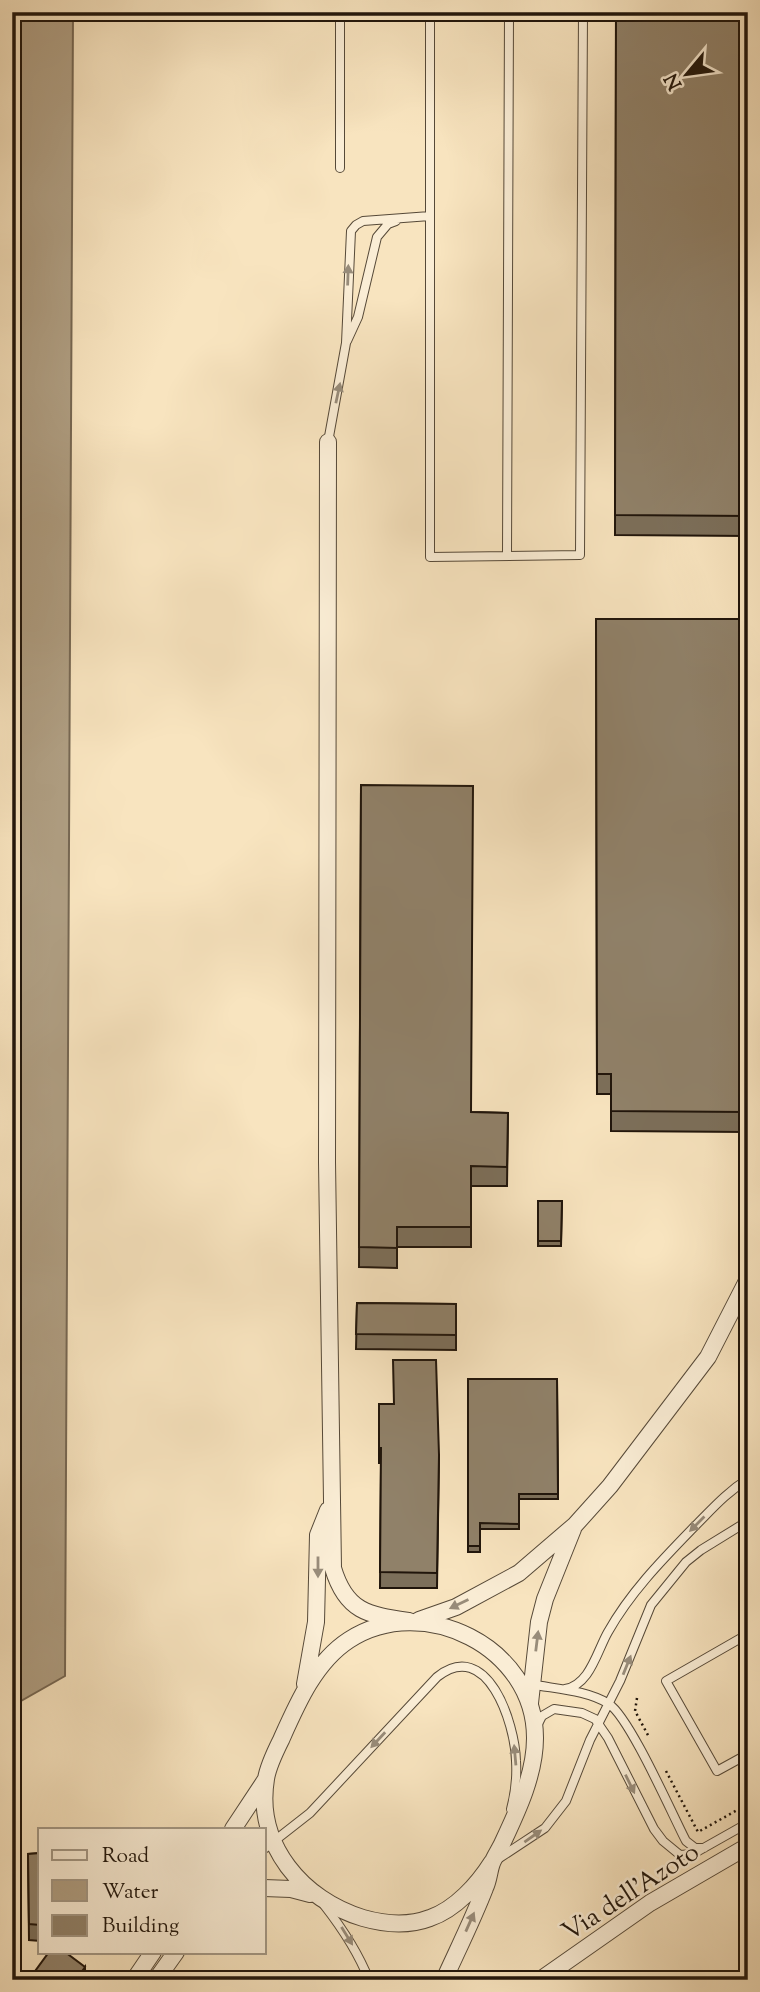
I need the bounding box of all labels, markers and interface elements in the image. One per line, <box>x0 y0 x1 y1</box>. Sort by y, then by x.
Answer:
north arrow <box>652 38 722 108</box>
text: N <box>659 68 690 94</box>
one-way arrow <box>342 264 353 286</box>
one-way arrow <box>333 382 344 404</box>
one-way arrow <box>690 1515 706 1532</box>
one-way arrow <box>312 1556 324 1578</box>
one-way arrow <box>449 1599 469 1610</box>
one-way arrow <box>531 1630 542 1652</box>
one-way arrow <box>621 1654 632 1675</box>
one-way arrow <box>370 1731 386 1749</box>
one-way arrow <box>509 1744 520 1766</box>
one-way arrow <box>625 1774 636 1794</box>
legend <box>38 1828 266 1954</box>
one-way arrow <box>524 1829 542 1843</box>
street label: Via dell'Azoto <box>555 1835 707 1951</box>
text: Road <box>102 1842 149 1872</box>
text: Water <box>102 1878 159 1908</box>
text: Building <box>102 1912 179 1942</box>
one-way arrow <box>464 1912 476 1932</box>
one-way arrow <box>340 1927 353 1946</box>

